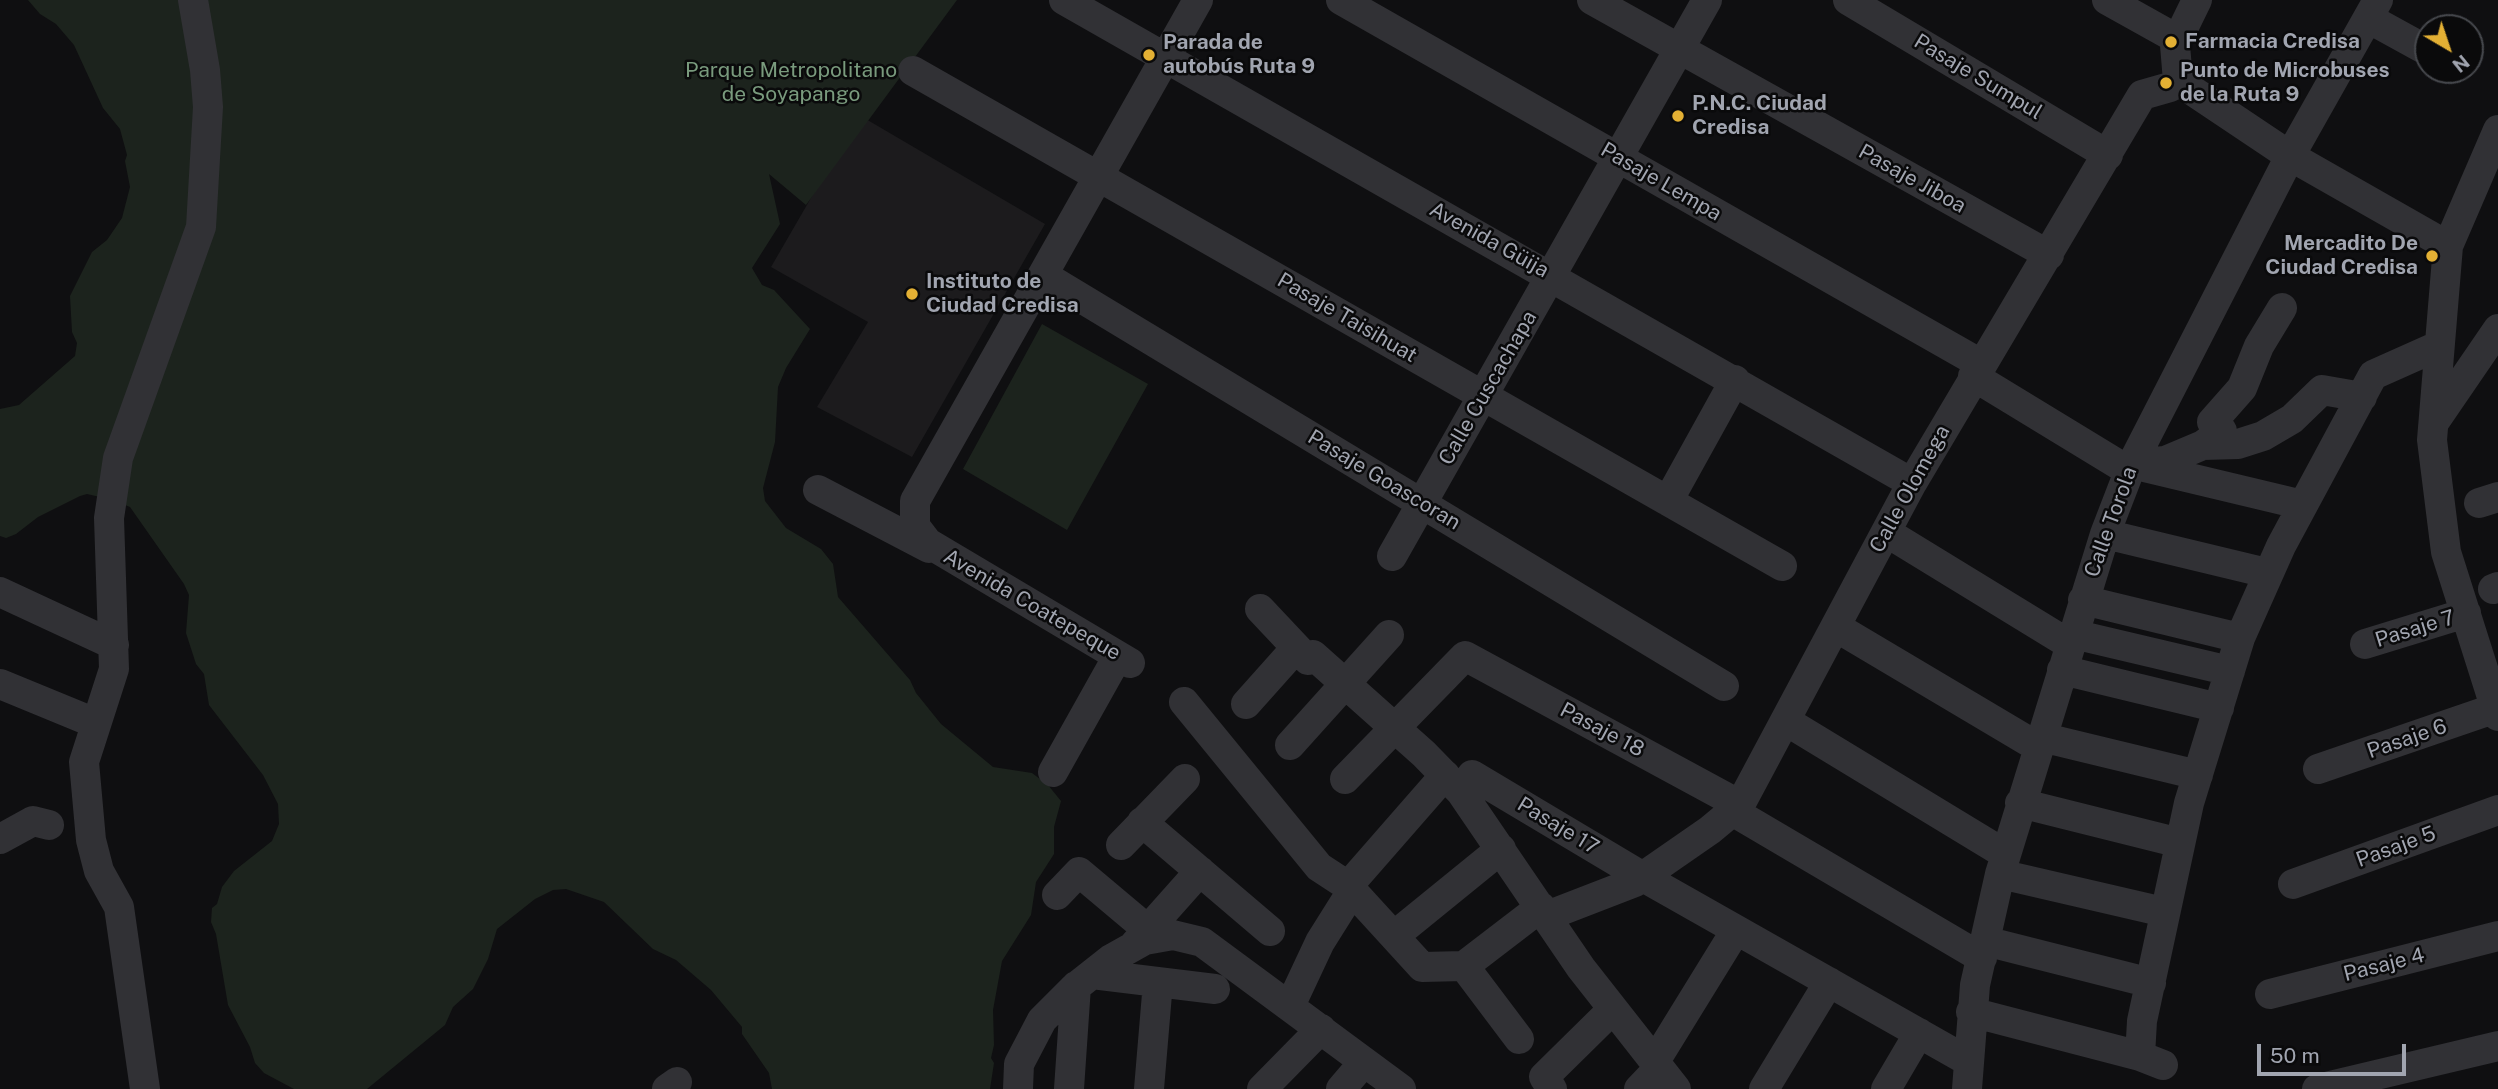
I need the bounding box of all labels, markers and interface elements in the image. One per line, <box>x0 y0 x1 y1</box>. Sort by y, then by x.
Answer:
north arrow <box>2414 14 2484 84</box>
street label: Pasaje Sumpul <box>1909 29 2047 125</box>
place label: Farmacia Credisa <box>2185 29 2360 55</box>
place label: Parada de autobús Ruta 9 <box>1163 30 1315 80</box>
marker: Farmacia Credisa <box>2163 34 2179 50</box>
marker: Parada de autobús Ruta 9 <box>1141 47 1157 63</box>
text: N <box>2448 51 2474 77</box>
park label: Parque Metropolitano de Soyapango <box>685 58 897 108</box>
place label: Punto de Microbuses de la Ruta 9 <box>2180 58 2390 108</box>
marker: Punto de Microbuses de la Ruta 9 <box>2158 75 2174 91</box>
place label: P.N.C. Ciudad Credisa <box>1692 91 1827 141</box>
marker: P.N.C. Ciudad Credisa <box>1670 108 1686 124</box>
street label: Pasaje Lempa <box>1596 137 1726 227</box>
street label: Pasaje Jiboa <box>1854 139 1970 219</box>
street label: Avenida Güija <box>1425 197 1553 283</box>
place label: Mercadito De Ciudad Credisa <box>2265 231 2418 281</box>
marker: Mercadito De Ciudad Credisa <box>2424 248 2440 264</box>
street label: Pasaje Taisihuat <box>1273 268 1421 368</box>
place label: Instituto de Ciudad Credisa <box>926 269 1079 319</box>
marker: Instituto de Ciudad Credisa <box>904 286 920 302</box>
street label: Calle Cuscachapa <box>1434 306 1542 470</box>
street label: Calle Olomega <box>1865 421 1955 557</box>
street label: Pasaje Goascoran <box>1303 425 1465 535</box>
street label: Calle Torola <box>2079 463 2143 581</box>
street label: Avenida Coatepeque <box>939 544 1125 666</box>
street label: Pasaje 7 <box>2372 605 2458 653</box>
street label: Pasaje 18 <box>1556 697 1648 763</box>
street label: Pasaje 6 <box>2364 714 2450 764</box>
street label: Pasaje 17 <box>1513 792 1603 860</box>
street label: Pasaje 5 <box>2353 821 2439 873</box>
street label: Pasaje 4 <box>2341 943 2427 987</box>
scale bar <box>2260 1030 2409 1074</box>
text: 50 m <box>2270 1043 2320 1068</box>

